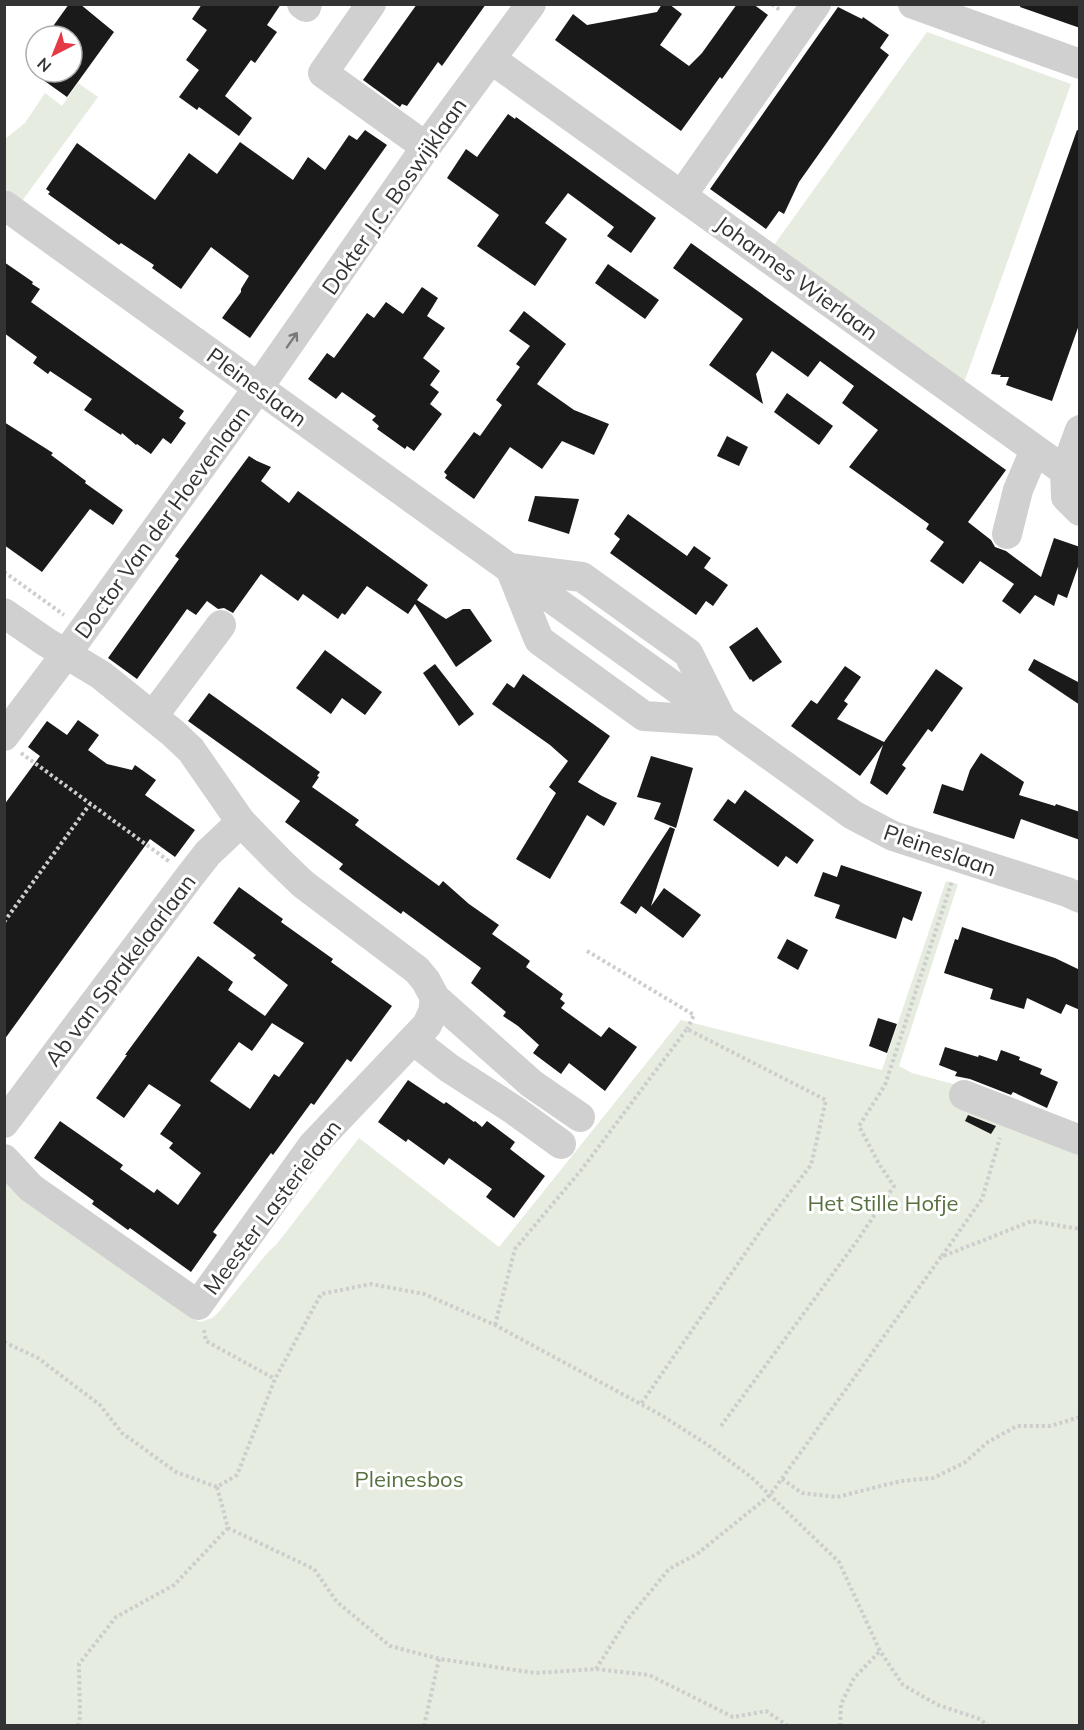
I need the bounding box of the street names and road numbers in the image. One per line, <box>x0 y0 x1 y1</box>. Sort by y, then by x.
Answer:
street label: Dokter J.C. Boswijklaan <box>315 92 473 300</box>
street label: Johannes Wierlaan <box>710 210 884 346</box>
street label: Pleineslaan <box>201 341 313 433</box>
street label: Doctor Van der Hoevenlaan <box>68 400 256 644</box>
street label: Pleineslaan <box>880 818 1000 882</box>
street label: Ab van Sprakelaarlaan <box>39 868 201 1072</box>
street label: Meester Lasterielaan <box>197 1114 347 1300</box>

